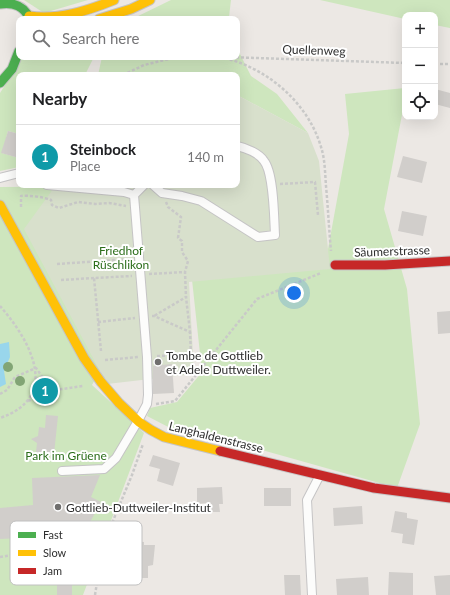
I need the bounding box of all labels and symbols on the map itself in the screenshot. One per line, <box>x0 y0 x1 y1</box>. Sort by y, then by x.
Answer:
street label: Quellenweg <box>282 41 346 59</box>
street label: Säumerstrasse <box>354 242 430 260</box>
park label: Friedhof Rüschlikon <box>93 243 149 272</box>
your location <box>284 283 304 303</box>
place label: Tombe de Gottlieb et Adele Duttweiler. <box>166 348 271 377</box>
marker: Tombe de Gottlieb et Adele Duttweiler. <box>153 357 163 367</box>
pin: 1 <box>32 376 58 406</box>
street label: Langhaldenstrasse <box>167 418 265 456</box>
park label: Park im Grüene <box>25 448 107 463</box>
place label: Gottlieb-Duttweiler-Institut <box>66 500 212 515</box>
marker: Gottlieb-Duttweiler-Institut <box>53 502 63 512</box>
legend <box>10 521 142 585</box>
text: Fast <box>43 528 63 541</box>
text: Slow <box>43 546 67 559</box>
text: Jam <box>43 564 62 577</box>

